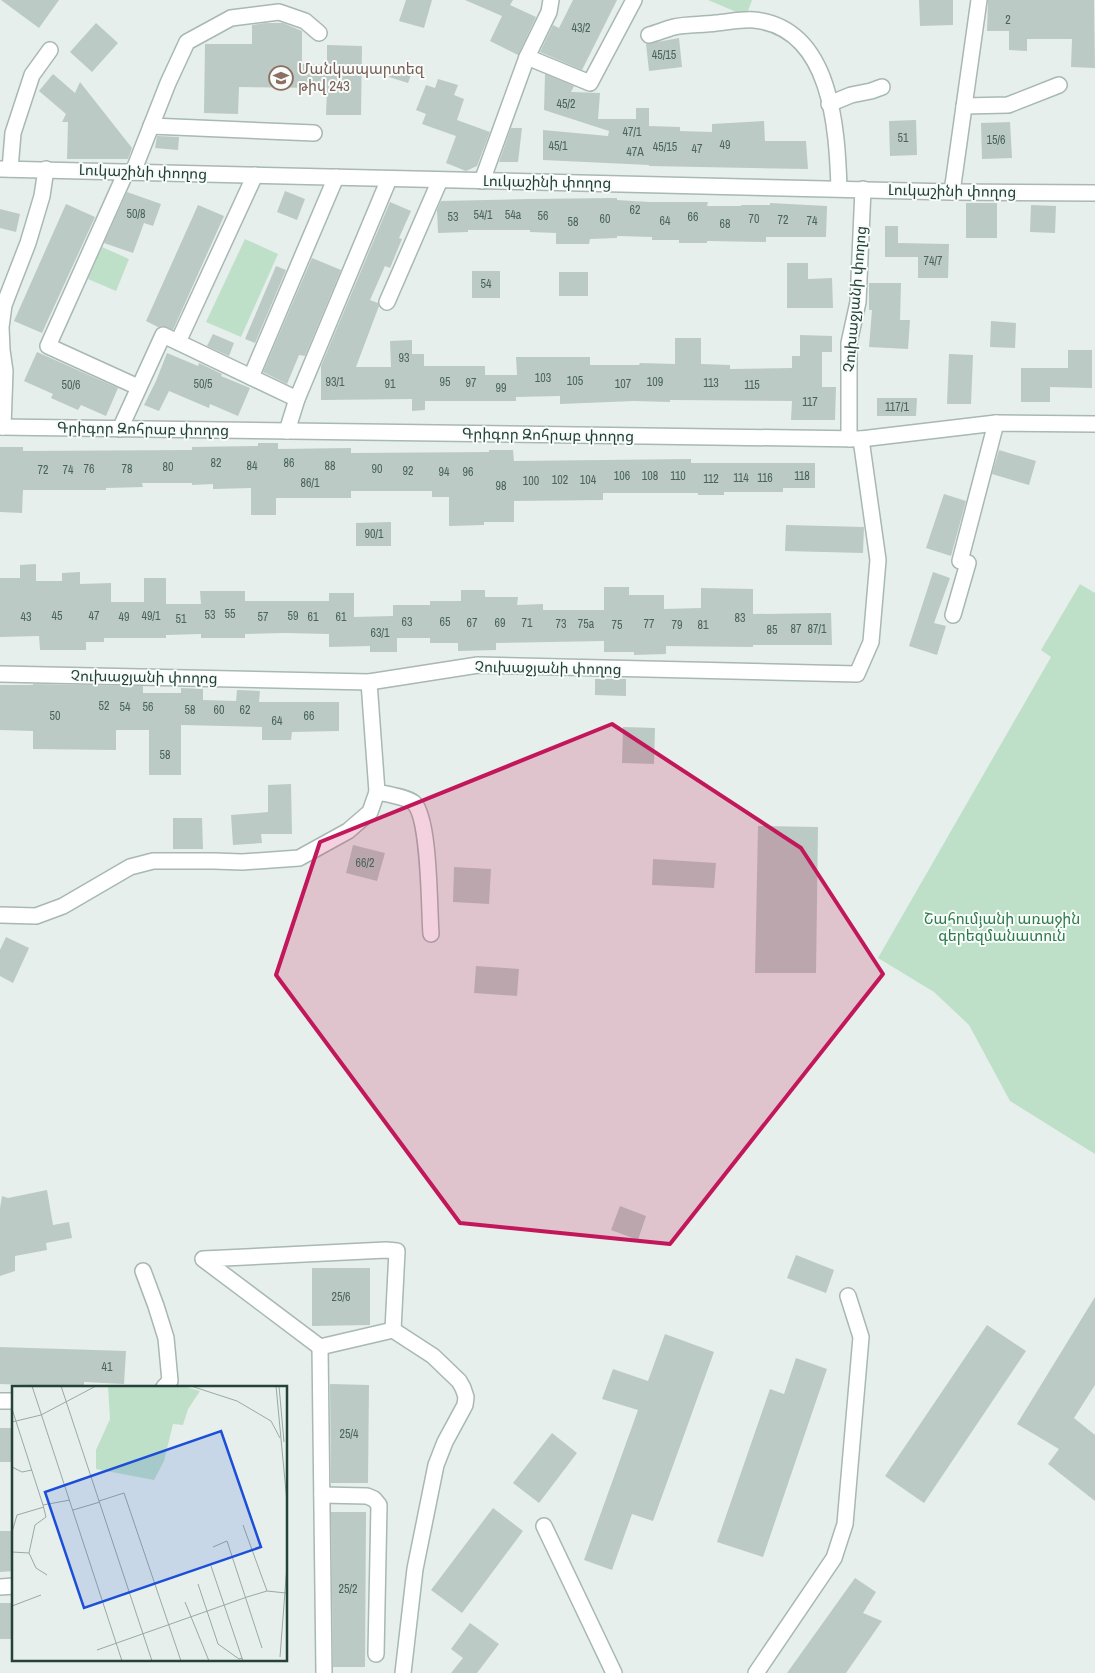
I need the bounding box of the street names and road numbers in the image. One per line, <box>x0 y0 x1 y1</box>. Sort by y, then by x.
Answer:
street label: Լուկաշինի փողոց <box>78 159 208 184</box>
street label: Լուկաշինի փողոց <box>483 170 611 193</box>
street label: Լուկաշինի փողոց <box>888 179 1016 202</box>
street label: Չուխաջյանի փողոց <box>838 225 871 373</box>
street label: Գրիգոր Զոհրաբ փողոց <box>57 416 229 441</box>
street label: Գրիգոր Զոհրաբ փողոց <box>462 422 634 447</box>
street label: Չուխաջյանի փողոց <box>474 656 622 679</box>
street label: Չուխաջյանի փողոց <box>70 665 218 688</box>

